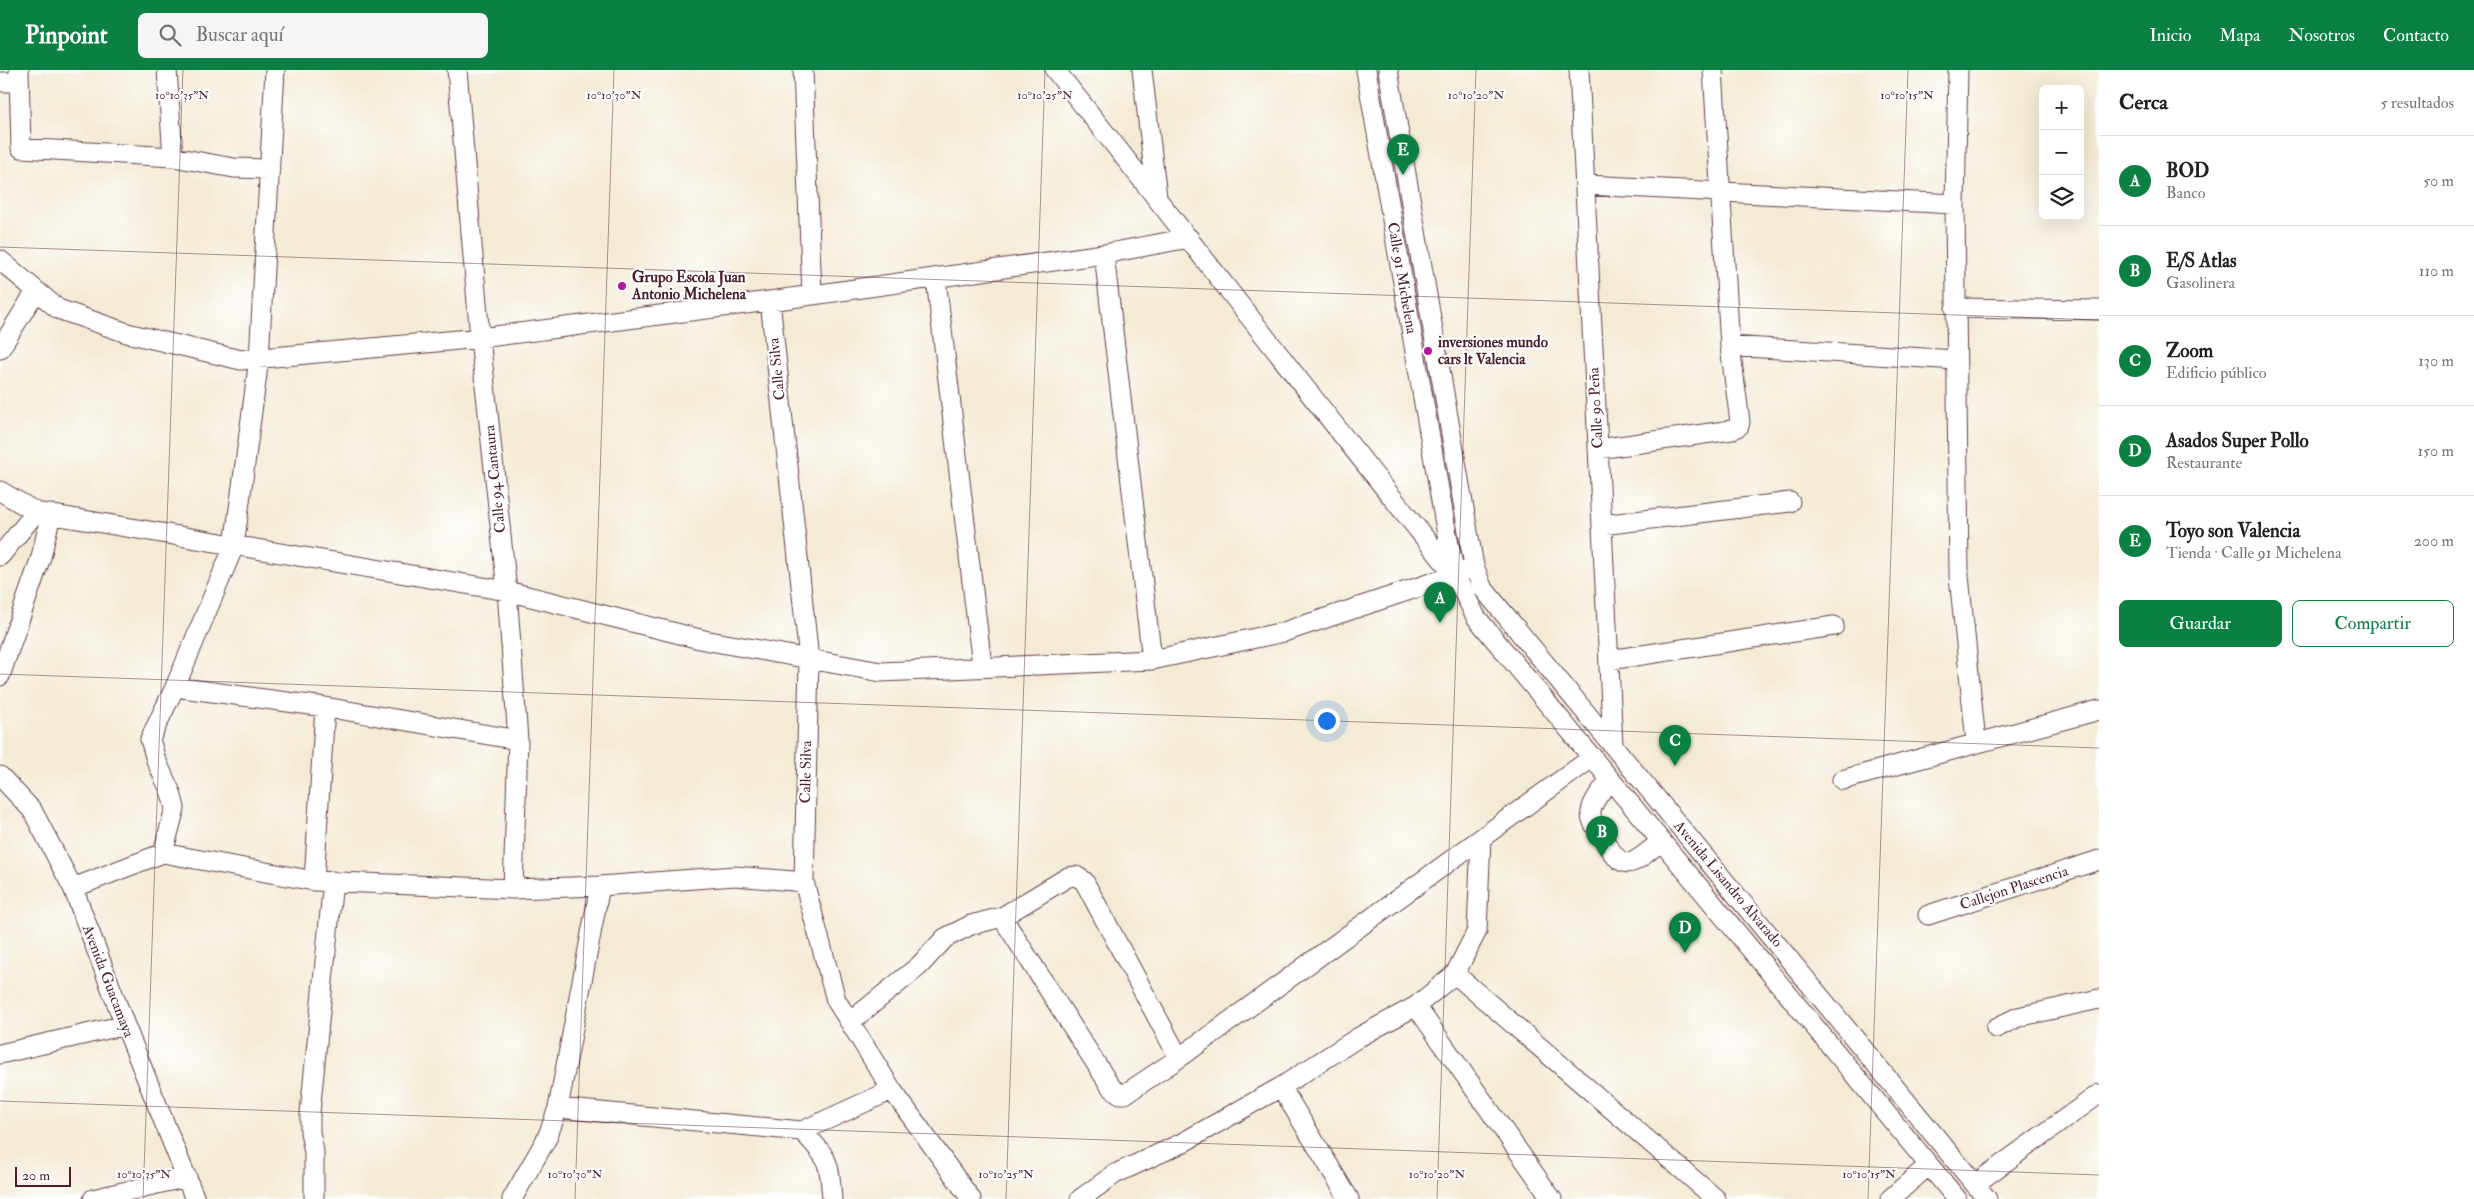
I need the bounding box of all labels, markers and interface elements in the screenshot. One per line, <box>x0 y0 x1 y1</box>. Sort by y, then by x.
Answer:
search box <box>138 13 488 58</box>
text: Pinpoint <box>25 20 108 51</box>
icon: search <box>156 21 184 49</box>
text: Buscar aquí <box>196 23 284 47</box>
text: Inicio <box>2149 24 2191 47</box>
text: Mapa <box>2219 24 2261 47</box>
text: Nosotros <box>2289 24 2355 47</box>
text: Contacto <box>2383 24 2449 47</box>
map controls <box>2039 85 2084 220</box>
button: + <box>2039 85 2084 130</box>
text: 10°10'35"N <box>155 88 209 103</box>
text: 10°10'30"N <box>587 88 642 103</box>
text: 10°10'25"N <box>1017 88 1073 103</box>
text: 10°10'20"N <box>1448 88 1504 103</box>
text: 10°10'15"N <box>1880 88 1934 103</box>
text: Cerca <box>2119 89 2168 116</box>
text: 5 resultados <box>2380 93 2454 113</box>
button: − <box>2039 130 2084 175</box>
pin: E <box>1387 134 1419 175</box>
text: BOD <box>2166 159 2209 183</box>
text: A <box>2130 171 2140 191</box>
text: 50 m <box>2423 171 2454 191</box>
button: layers <box>2039 175 2084 220</box>
text: Banco <box>2166 183 2205 203</box>
street label: Calle 91 Michelena <box>1383 221 1421 336</box>
text: E/S Atlas <box>2166 249 2237 273</box>
text: B <box>2130 261 2140 281</box>
text: 110 m <box>2419 261 2454 281</box>
place label: Grupo Escola Juan Antonio Michelena <box>631 268 747 304</box>
text: Gasolinera <box>2166 273 2235 293</box>
marker: Grupo Escola Juan Antonio Michelena <box>616 280 628 292</box>
place label: inversiones mundo cars lt Valencia <box>1437 333 1549 369</box>
street label: Calle Silva <box>764 336 790 401</box>
text: Zoom <box>2166 339 2213 363</box>
marker: inversiones mundo cars lt Valencia <box>1422 345 1434 357</box>
text: C <box>2129 351 2141 371</box>
text: 130 m <box>2418 351 2454 371</box>
text: Edificio público <box>2166 363 2267 383</box>
street label: Calle 90 Peña <box>1584 366 1608 449</box>
street label: Calle 94 Cantaura <box>480 423 510 534</box>
text: Asados Super Pollo <box>2166 429 2309 453</box>
text: D <box>2128 441 2142 461</box>
text: 150 m <box>2417 441 2454 461</box>
text: Restaurante <box>2166 453 2242 473</box>
text: Toyo son Valencia <box>2166 519 2300 543</box>
text: E <box>2129 531 2141 551</box>
text: 200 m <box>2414 531 2454 551</box>
text: Tienda · Calle 91 Michelena <box>2166 543 2341 563</box>
pin: A <box>1424 582 1456 623</box>
button: Guardar <box>2119 600 2282 647</box>
button: Compartir <box>2292 600 2454 647</box>
your location <box>1314 708 1340 734</box>
pin: C <box>1659 725 1691 766</box>
street label: Calle Silva <box>796 740 816 804</box>
pin: B <box>1586 816 1618 857</box>
street label: Avenida Lisandro Alvarado <box>1669 816 1787 951</box>
street label: Callejon Plascencia <box>1957 861 2071 914</box>
pin: D <box>1669 912 1701 953</box>
street label: Avenida Guacamaya <box>77 921 139 1041</box>
scale bar <box>15 1164 71 1187</box>
text: 20 m <box>22 1167 50 1184</box>
text: 10°10'35"N <box>117 1167 171 1182</box>
text: 10°10'30"N <box>548 1167 603 1182</box>
text: 10°10'25"N <box>978 1167 1034 1182</box>
text: 10°10'20"N <box>1409 1167 1465 1182</box>
text: 10°10'15"N <box>1842 1167 1896 1182</box>

